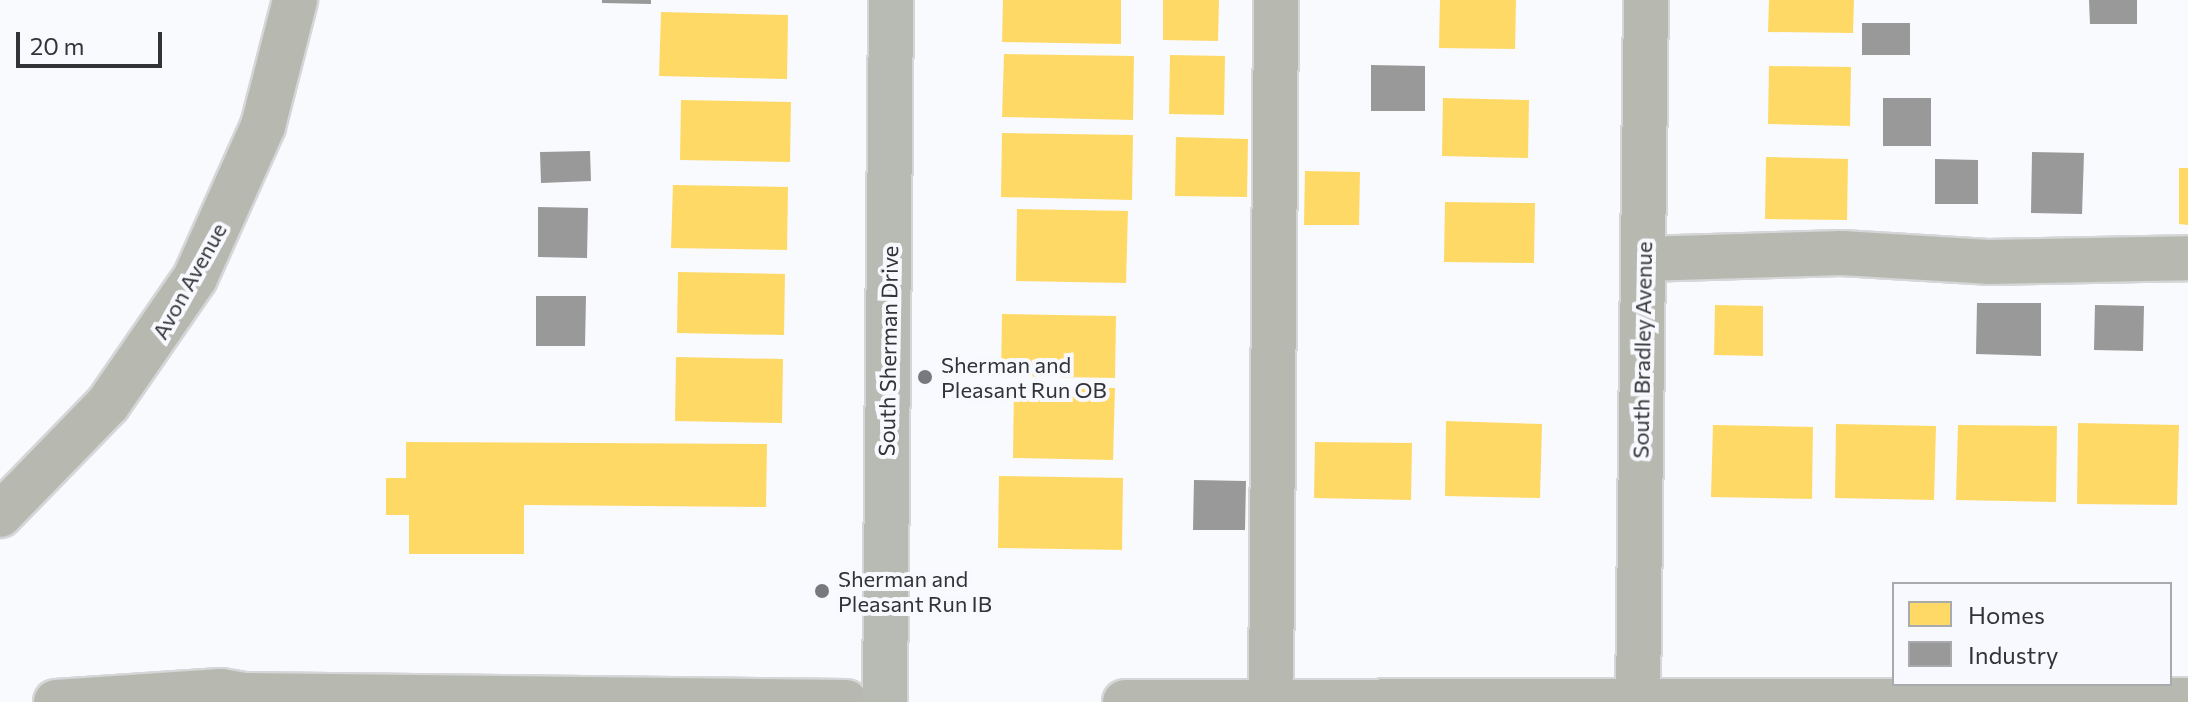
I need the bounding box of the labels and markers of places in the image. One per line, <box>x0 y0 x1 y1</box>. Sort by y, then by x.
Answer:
place label: Sherman and Pleasant Run OB <box>941 351 1107 402</box>
marker: Sherman and Pleasant Run OB <box>916 368 934 386</box>
place label: Sherman and Pleasant Run IB <box>838 565 992 616</box>
marker: Sherman and Pleasant Run IB <box>813 582 831 600</box>

